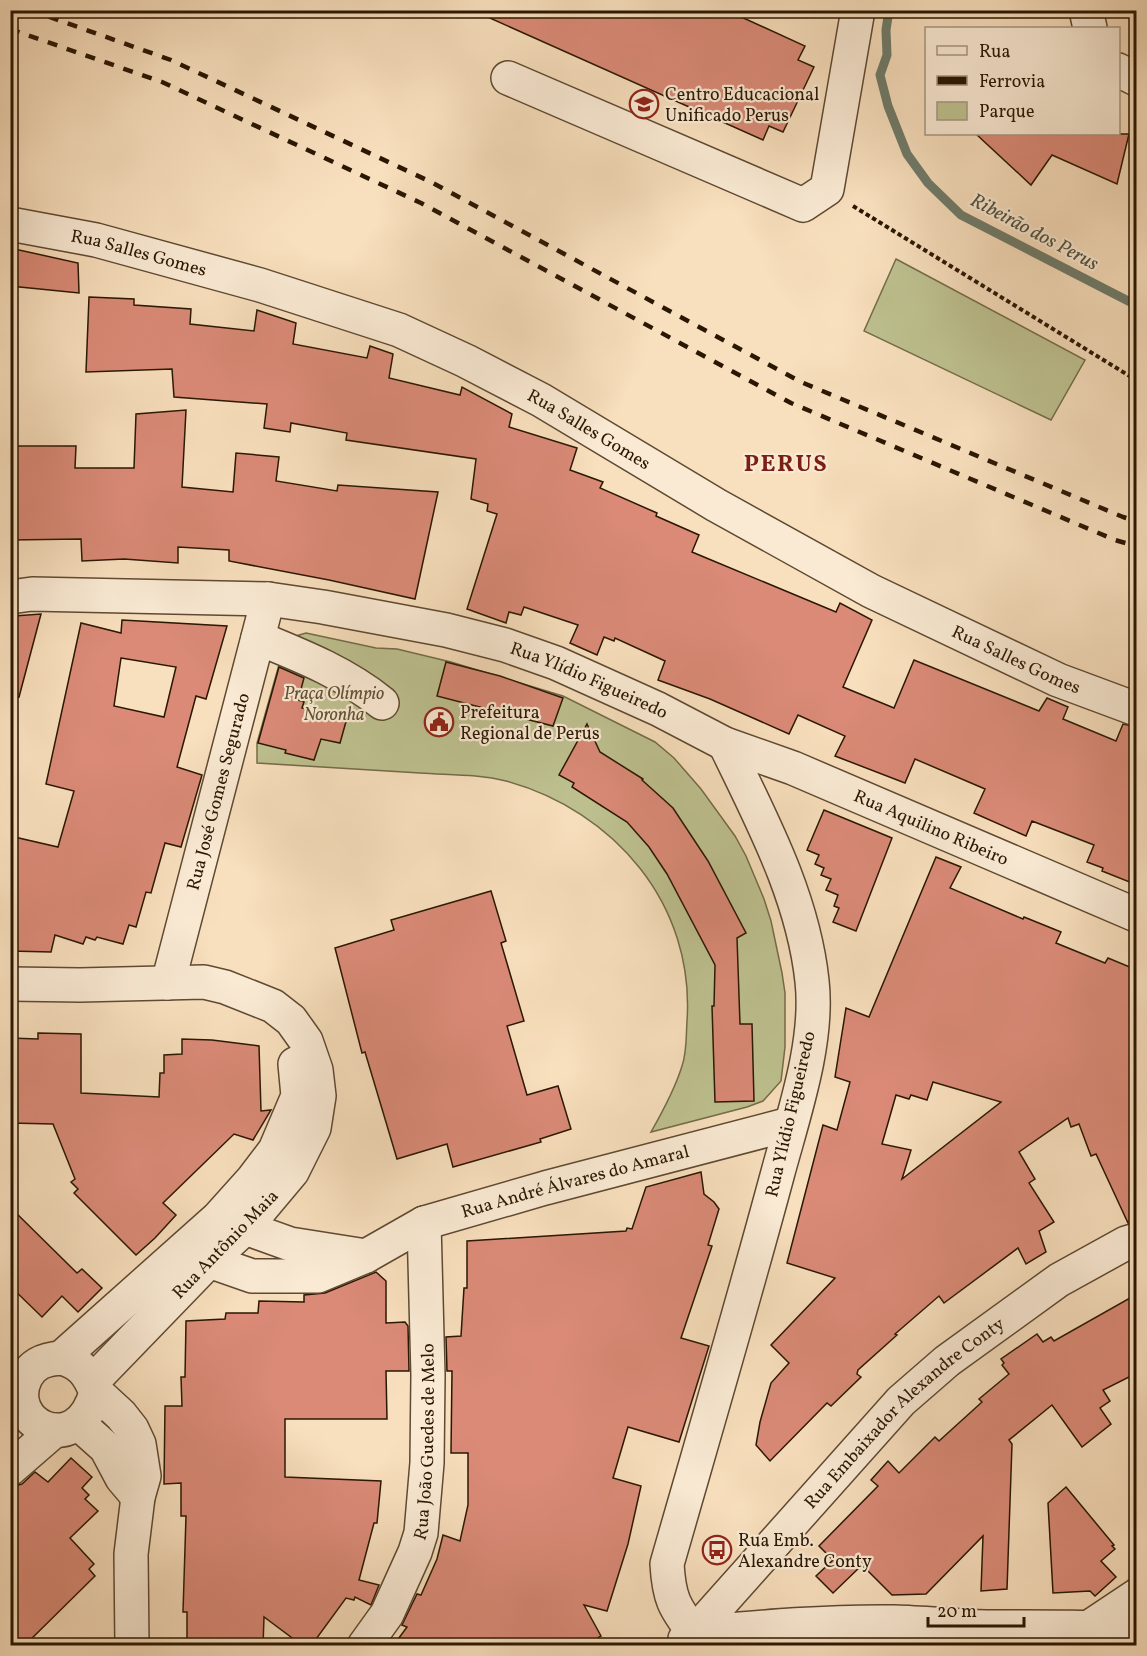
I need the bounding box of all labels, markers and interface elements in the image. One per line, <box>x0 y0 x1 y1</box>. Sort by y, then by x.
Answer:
legend <box>925 27 1120 135</box>
text: Rua <box>979 40 1010 65</box>
text: Ferrovia <box>979 70 1045 95</box>
place label: Centro Educacional Unificado Perus <box>665 83 819 129</box>
school or university icon: Centro Educacional Unificado Perus <box>628 88 660 120</box>
text: Parque <box>979 100 1034 125</box>
water label: Ribeirão dos Perus <box>965 187 1104 279</box>
street label: Rua Salles Gomes <box>69 225 209 284</box>
street label: Rua Salles Gomes <box>522 384 655 477</box>
district label: PERUS <box>744 448 828 482</box>
street label: Rua Salles Gomes <box>947 620 1084 701</box>
street label: Rua Ylídio Figueiredo <box>506 637 672 726</box>
park label: Praça Olímpio Noronha <box>284 682 384 728</box>
street label: Rua José Gomes Segurado <box>182 690 257 893</box>
place label: Prefeitura Regional de Perus <box>460 701 600 747</box>
public building icon: Prefeitura Regional de Perus <box>423 706 455 738</box>
street label: Rua Aquilino Ribeiro <box>849 784 1012 873</box>
street label: Rua Ylídio Figueiredo <box>760 1029 823 1200</box>
street label: Rua André Álvares do Amaral <box>459 1140 692 1226</box>
street label: Rua Antônio Maia <box>167 1185 285 1305</box>
street label: Rua Embaixador Alexandre Conty <box>799 1312 1010 1515</box>
street label: Rua João Guedes de Melo <box>408 1343 442 1544</box>
place label: Rua Emb. Alexandre Conty <box>738 1529 872 1575</box>
bus stop icon: Rua Emb. Alexandre Conty <box>701 1534 733 1566</box>
scale bar <box>928 1590 1024 1628</box>
text: 20 m <box>937 1600 977 1625</box>

